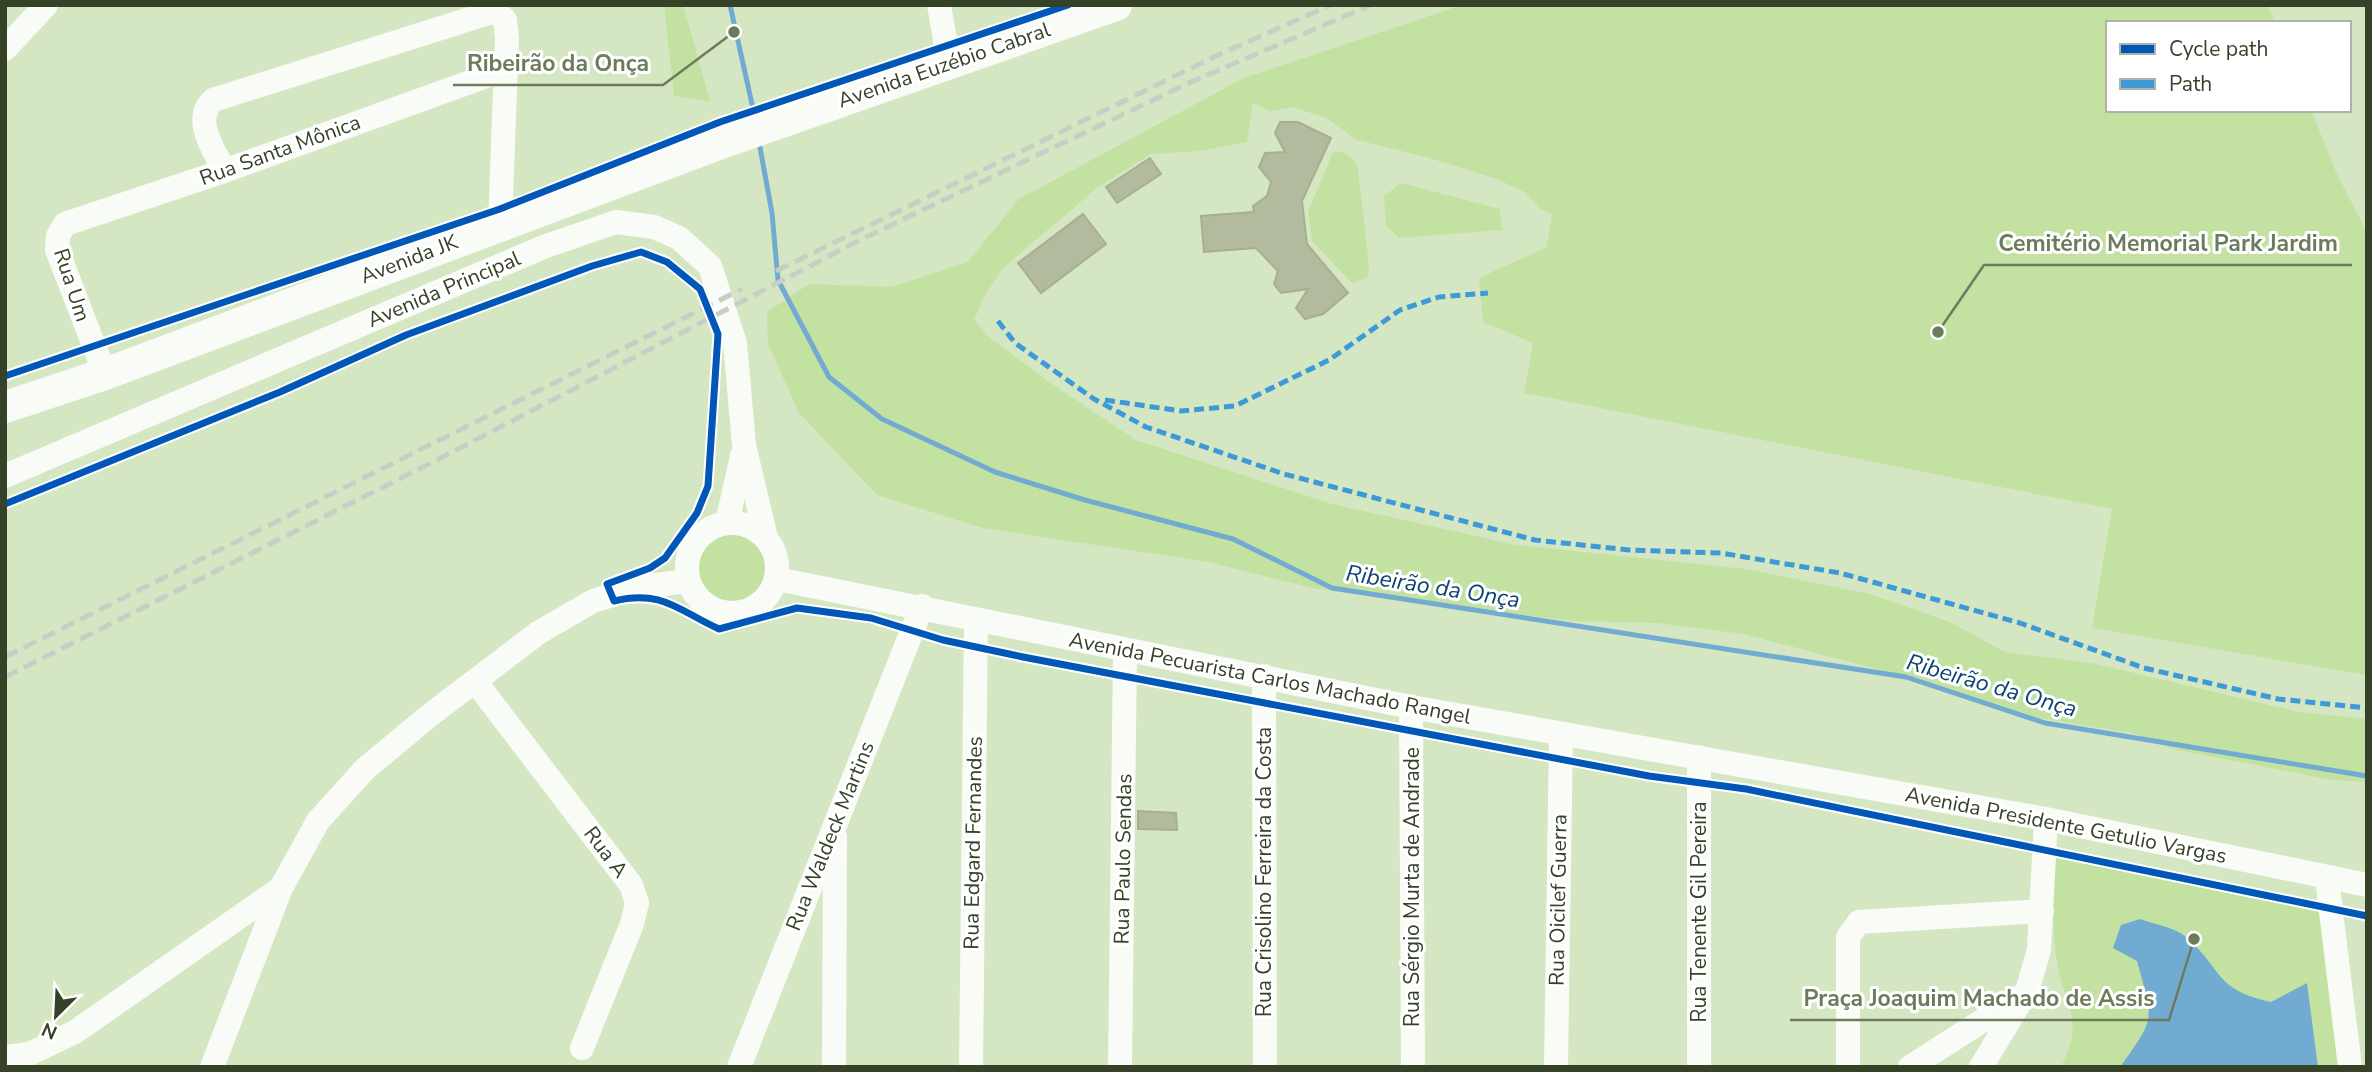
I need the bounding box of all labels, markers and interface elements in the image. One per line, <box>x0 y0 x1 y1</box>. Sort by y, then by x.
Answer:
street label: Avenida Euzébio Cabral <box>834 15 1055 115</box>
legend <box>2106 21 2351 112</box>
text: Cycle path <box>2169 35 2268 63</box>
callout: Ribeirão da Onça <box>453 41 663 85</box>
text: Ribeirão da Onça <box>467 48 649 79</box>
text: Path <box>2169 70 2212 98</box>
street label: Rua Santa Mônica <box>196 108 364 192</box>
callout: Cemitério Memorial Park Jardim <box>1984 221 2352 265</box>
street label: Avenida JK <box>356 227 462 290</box>
text: Cemitério Memorial Park Jardim <box>1998 228 2338 259</box>
street label: Avenida Principal <box>363 244 526 334</box>
street label: Rua Um <box>47 245 97 325</box>
water label: Ribeirão da Onça <box>1344 557 1522 616</box>
street label: Avenida Pecuarista Carlos Machado Rangel <box>1067 625 1474 731</box>
water label: Ribeirão da Onça <box>1903 646 2081 725</box>
street label: Rua Crisolino Ferreira da Costa <box>1250 727 1278 1017</box>
street label: Rua Edgard Fernandes <box>957 736 989 950</box>
street label: Rua Waldeck Martins <box>779 737 881 935</box>
street label: Rua Sérgio Murta de Andrade <box>1398 747 1426 1027</box>
street label: Rua Paulo Sendas <box>1108 773 1138 945</box>
street label: Avenida Presidente Getulio Vargas <box>1903 780 2229 870</box>
street label: Rua Tenente Gil Pereira <box>1685 801 1713 1023</box>
street label: Rua Oicilef Guerra <box>1543 814 1573 986</box>
street label: Rua A <box>577 821 635 883</box>
callout: Praça Joaquim Machado de Assis <box>1790 976 2169 1020</box>
north arrow <box>21 981 91 1051</box>
text: Praça Joaquim Machado de Assis <box>1804 983 2154 1014</box>
text: N <box>38 1016 61 1045</box>

